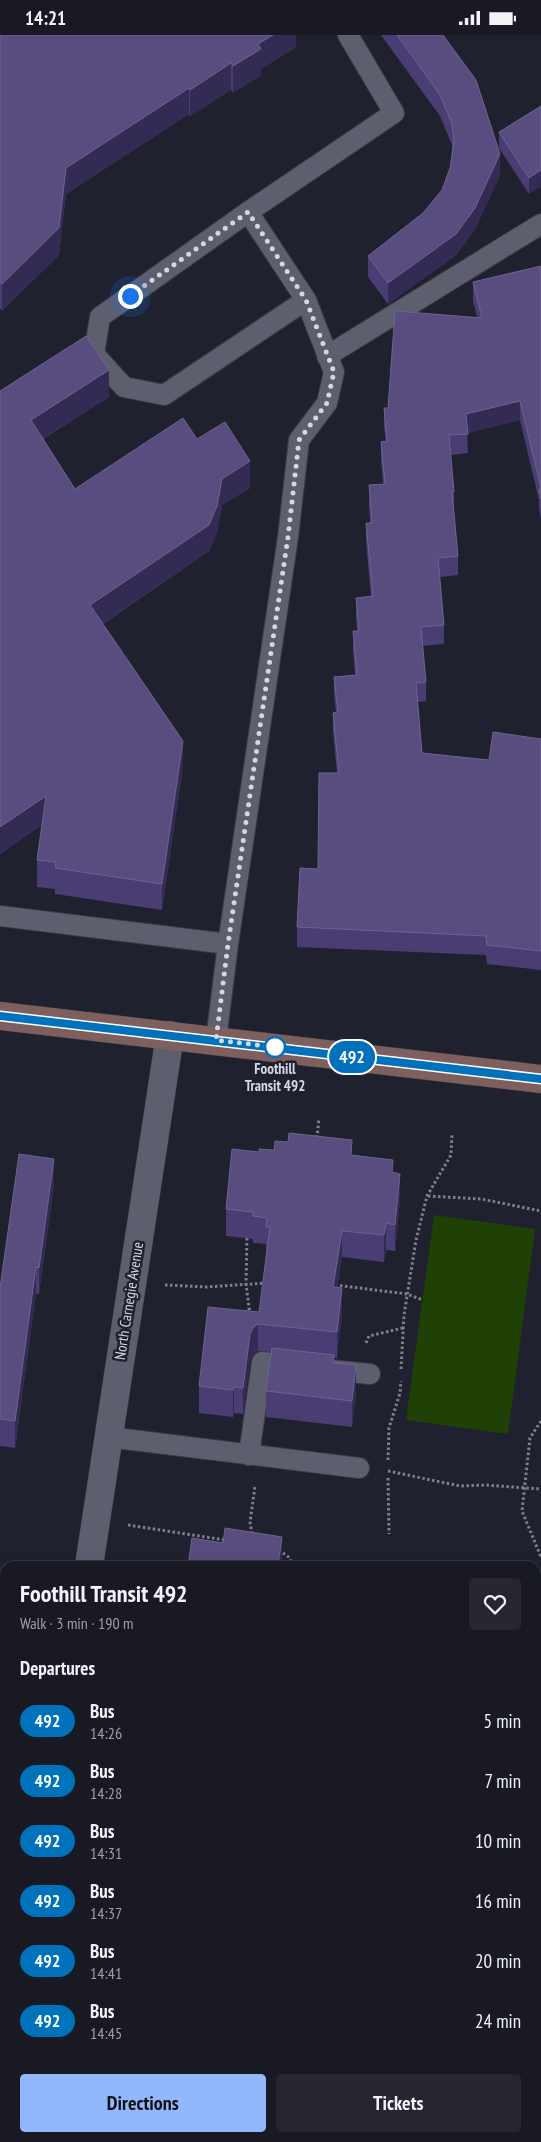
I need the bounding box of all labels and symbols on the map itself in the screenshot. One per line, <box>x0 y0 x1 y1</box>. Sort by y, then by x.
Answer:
your location <box>118 284 143 309</box>
marker: Foothill Transit 492 <box>264 1036 286 1058</box>
line badge: 492 <box>323 1041 381 1073</box>
place label: Foothill Transit 492 <box>245 1059 305 1095</box>
street label: North Carnegie Avenue <box>110 1241 147 1361</box>

